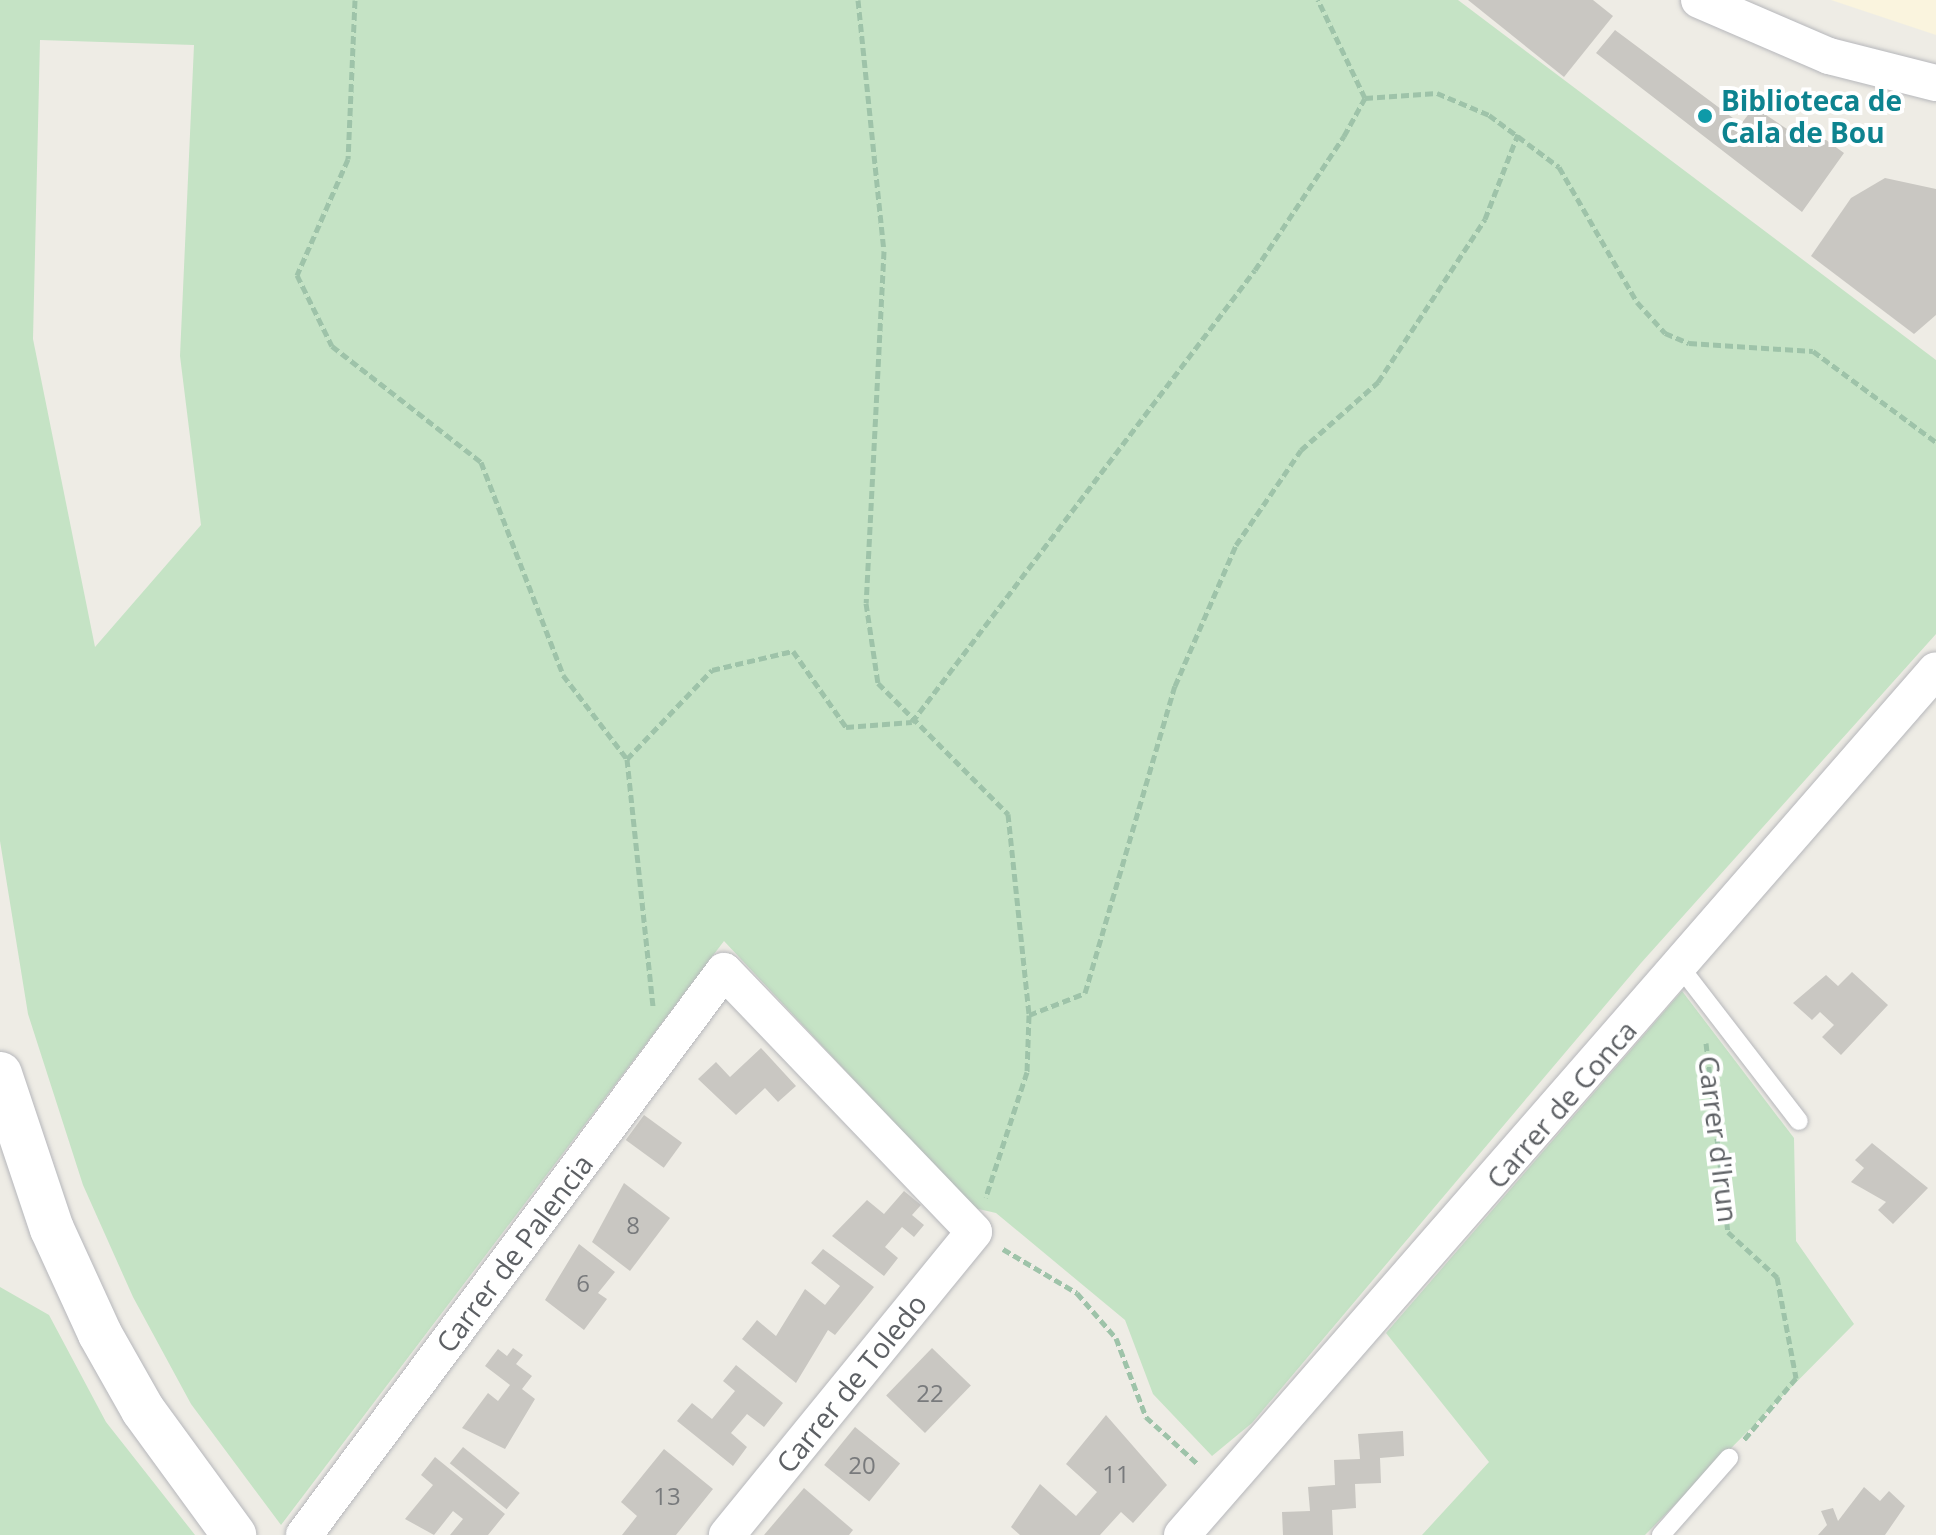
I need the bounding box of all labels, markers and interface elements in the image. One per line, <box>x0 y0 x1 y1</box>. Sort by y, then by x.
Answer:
place label: Biblioteca de Cala de Bou <box>1721 83 1902 149</box>
marker: Biblioteca de Cala de Bou <box>1696 107 1714 125</box>
street label: Carrer de Conca <box>1479 1013 1643 1195</box>
street label: Carrer d'Irun <box>1692 1054 1746 1224</box>
street label: Carrer de Palencia <box>429 1147 599 1359</box>
house number: 8 <box>626 1211 640 1239</box>
house number: 6 <box>576 1269 590 1297</box>
street label: Carrer de Toledo <box>769 1287 933 1479</box>
house number: 22 <box>916 1379 944 1407</box>
house number: 20 <box>848 1451 876 1479</box>
house number: 11 <box>1102 1460 1130 1488</box>
house number: 13 <box>653 1482 681 1510</box>

